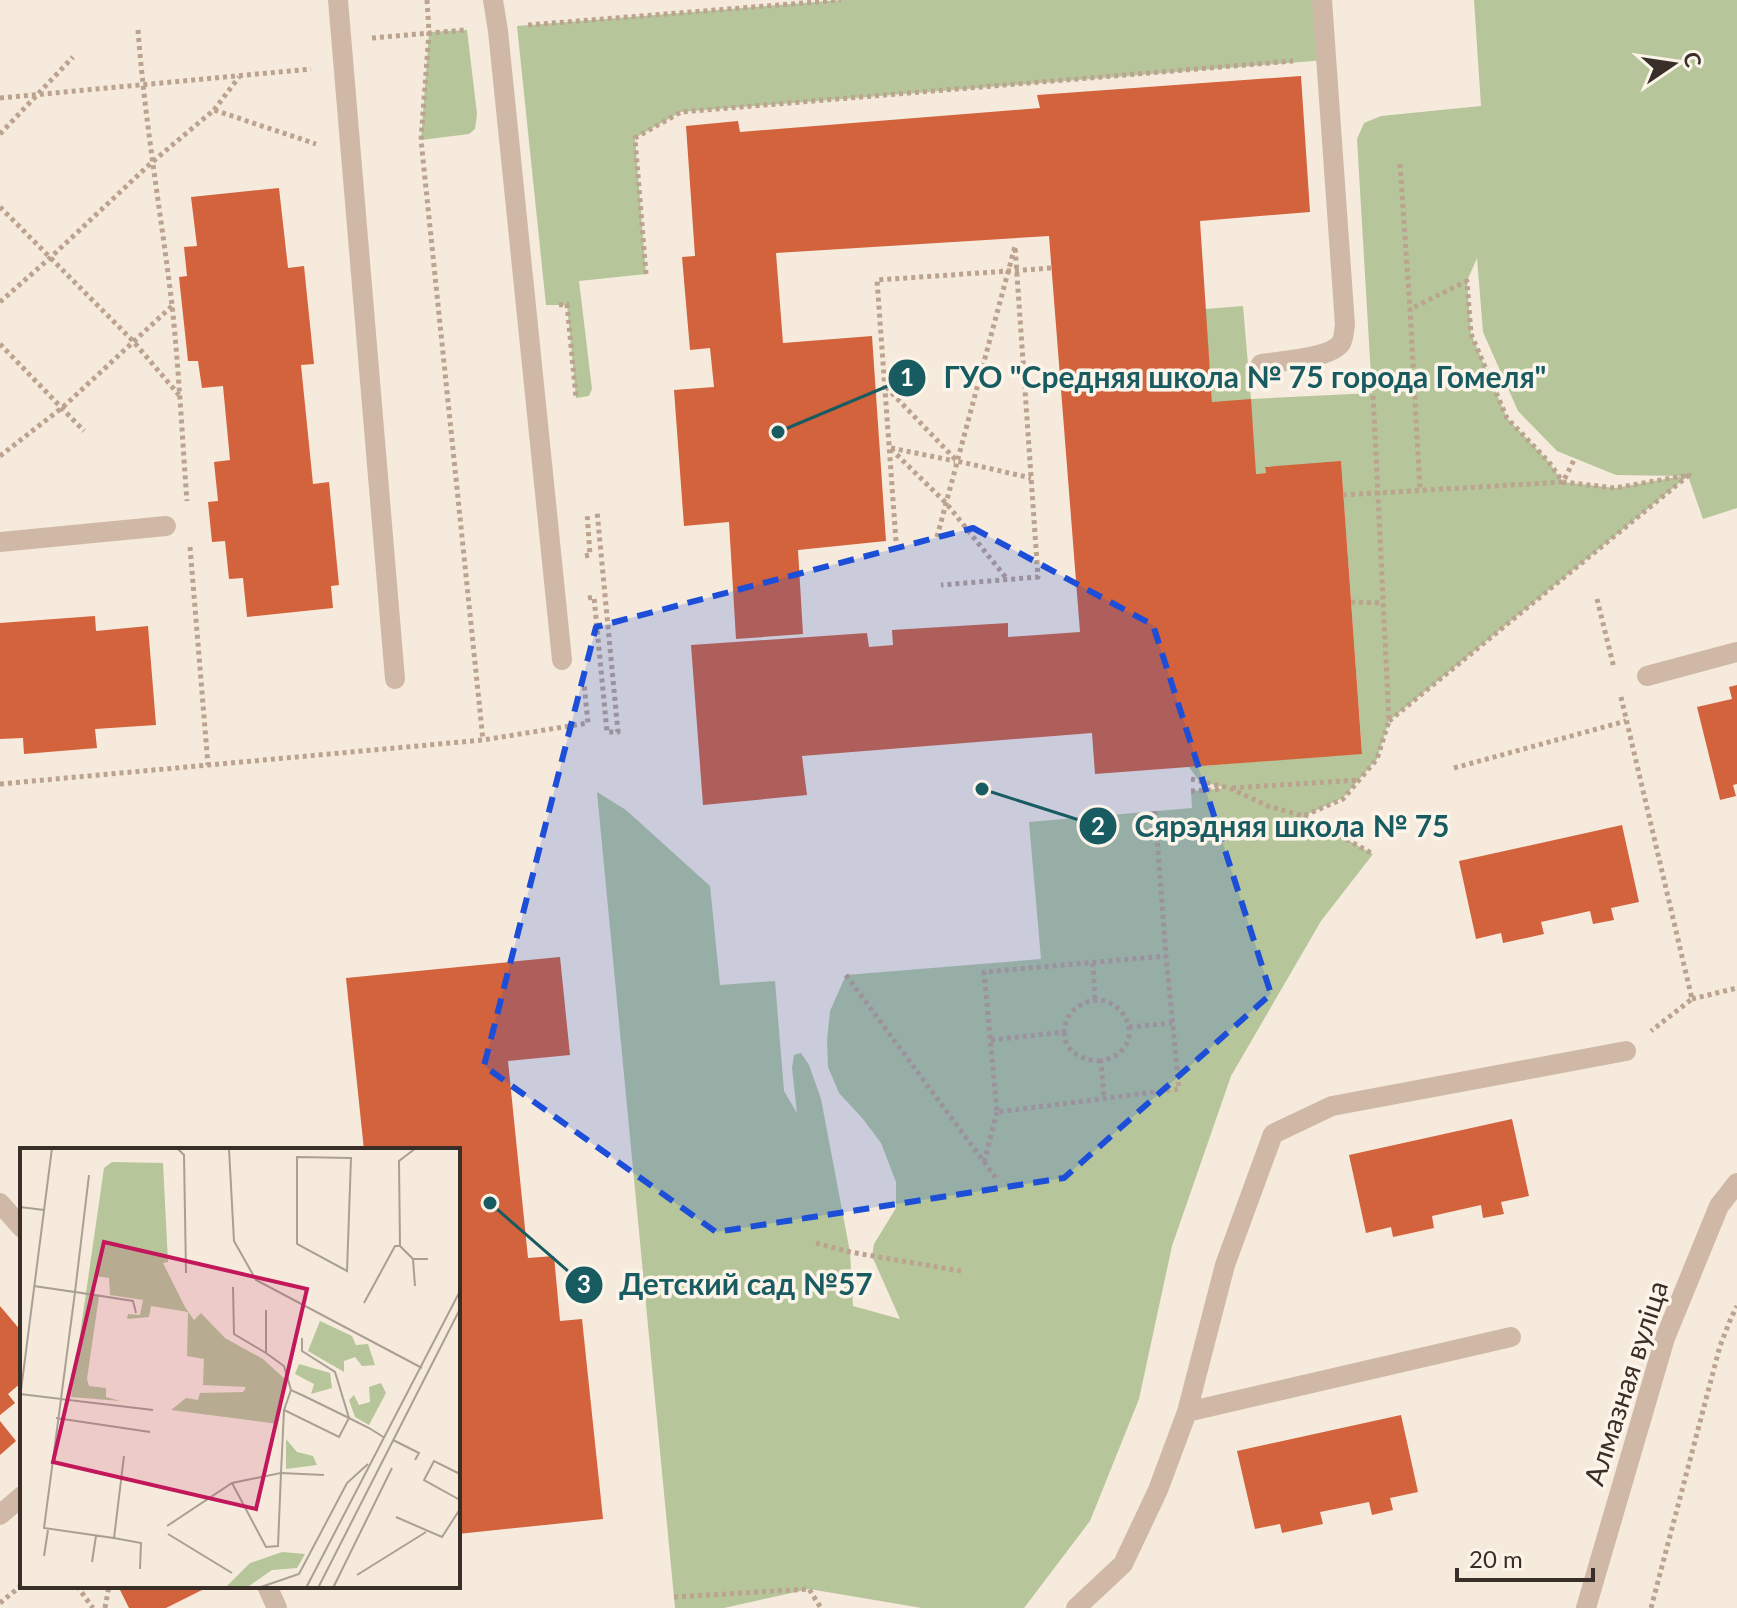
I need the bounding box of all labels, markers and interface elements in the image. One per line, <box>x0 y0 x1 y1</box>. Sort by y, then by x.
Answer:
north arrow <box>1633 24 1713 104</box>
text: С <box>1678 49 1708 70</box>
callout: ГУО "Средняя школа № 75 города Гомеля" <box>887 351 1562 405</box>
text: ГУО "Средняя школа № 75 города Гомеля" <box>943 358 1547 394</box>
text: 1 <box>900 362 914 391</box>
callout: Сярэдняя школа № 75 <box>1078 799 1465 853</box>
text: Сярэдняя школа № 75 <box>1134 807 1450 843</box>
text: 2 <box>1091 811 1105 840</box>
inset map <box>20 1148 460 1588</box>
callout: Детский сад №57 <box>564 1258 889 1312</box>
text: Детский сад №57 <box>619 1265 873 1301</box>
text: 3 <box>577 1269 591 1298</box>
street label: Алмазная вуліца <box>1576 1276 1674 1489</box>
scale bar <box>1457 1532 1593 1582</box>
text: 20 m <box>1469 1544 1523 1573</box>

